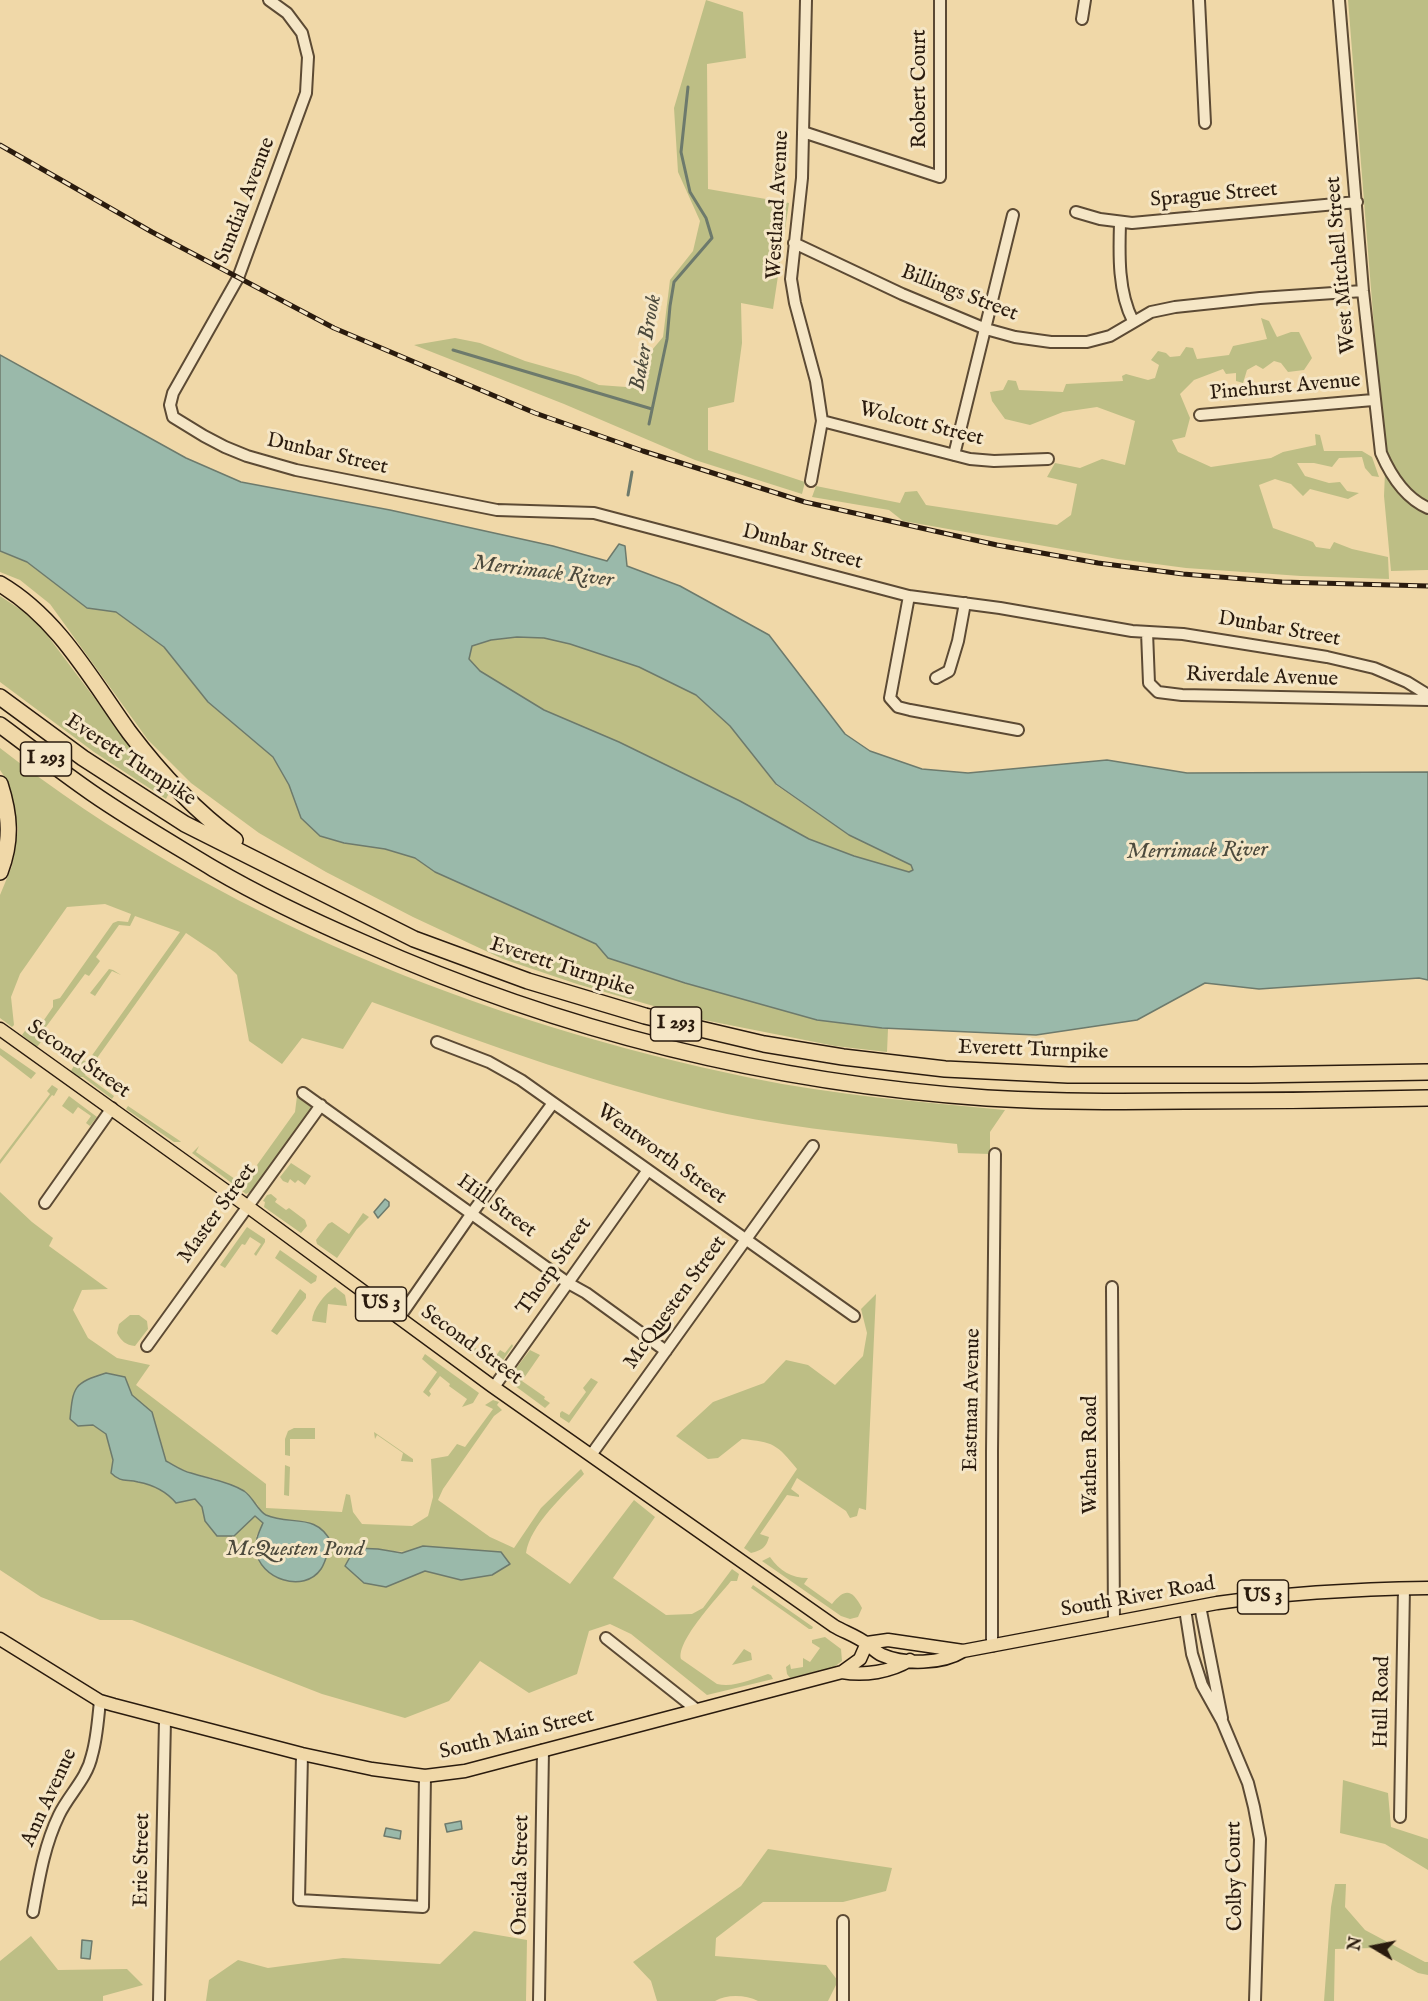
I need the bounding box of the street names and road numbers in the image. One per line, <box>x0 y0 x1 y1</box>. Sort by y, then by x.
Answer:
street label: Robert Court <box>908 29 934 149</box>
street label: Westland Avenue <box>763 130 795 280</box>
street label: Sundial Avenue <box>210 134 282 268</box>
street label: West Mitchell Street <box>1322 175 1362 355</box>
street label: Sprague Street <box>1149 178 1279 214</box>
street label: Billings Street <box>897 260 1021 328</box>
street label: Pinehurst Avenue <box>1208 369 1362 407</box>
street label: Wolcott Street <box>856 397 986 453</box>
street label: Dunbar Street <box>264 429 390 481</box>
street label: Dunbar Street <box>739 520 865 576</box>
street label: Dunbar Street <box>1216 607 1342 653</box>
street label: Riverdale Avenue <box>1185 663 1339 693</box>
street label: Everett Turnpike <box>60 709 200 813</box>
road number: I 293 <box>20 742 72 776</box>
street label: Everett Turnpike <box>487 933 637 1003</box>
road number: I 293 <box>650 1007 702 1041</box>
street label: Second Street <box>22 1015 134 1105</box>
street label: Everett Turnpike <box>957 1036 1109 1066</box>
street label: Wentworth Street <box>591 1099 731 1211</box>
street label: Master Street <box>173 1159 263 1269</box>
street label: Hill Street <box>451 1170 541 1244</box>
street label: Thorp Street <box>512 1213 598 1321</box>
street label: McQuesten Street <box>619 1231 733 1375</box>
road number: US 3 <box>356 1287 406 1321</box>
street label: Second Street <box>415 1301 527 1391</box>
street label: Eastman Avenue <box>959 1328 987 1472</box>
street label: Wathen Road <box>1079 1396 1105 1514</box>
street label: South River Road <box>1059 1572 1217 1624</box>
road number: US 3 <box>1238 1580 1288 1614</box>
street label: Hull Road <box>1370 1656 1396 1748</box>
street label: South Main Street <box>437 1704 597 1766</box>
street label: Ann Avenue <box>16 1745 84 1851</box>
street label: Erie Street <box>130 1813 156 1907</box>
street label: Oneida Street <box>508 1814 536 1936</box>
street label: Colby Court <box>1222 1821 1250 1931</box>

